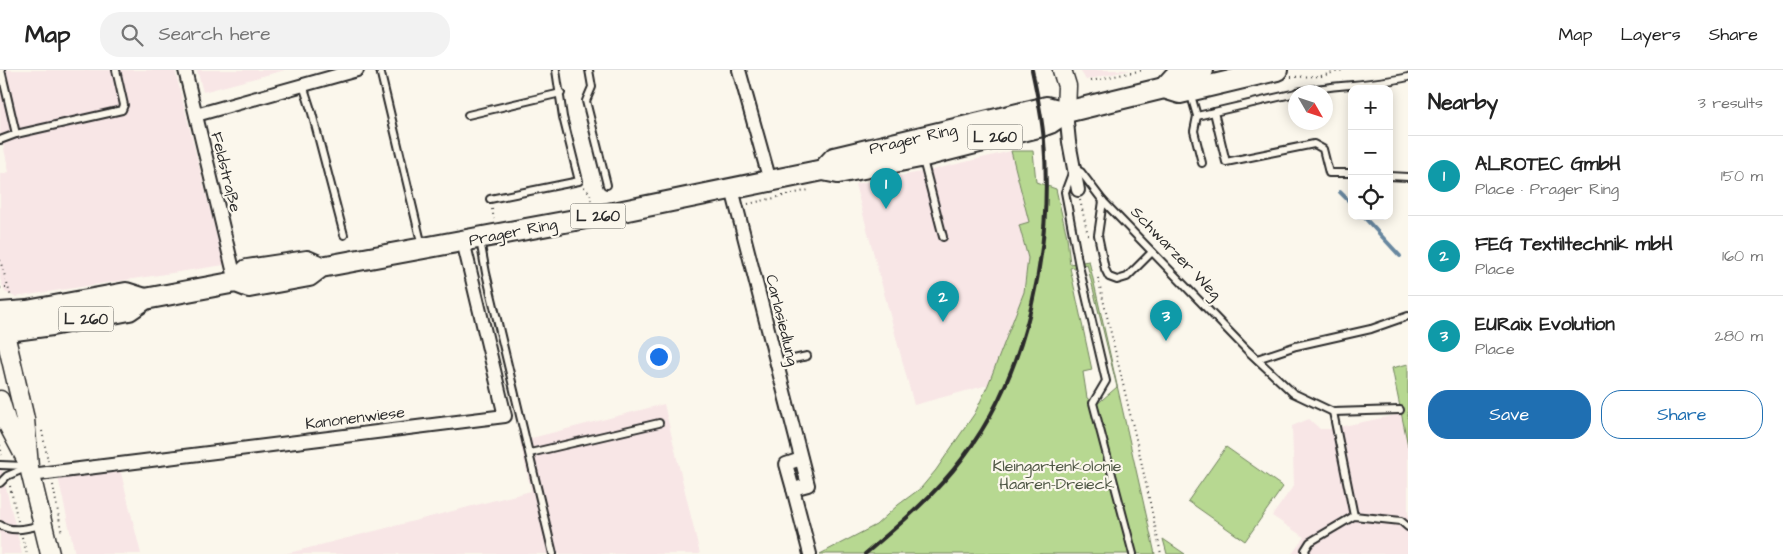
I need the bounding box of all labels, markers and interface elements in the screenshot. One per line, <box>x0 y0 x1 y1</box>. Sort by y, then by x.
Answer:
search box <box>100 12 450 57</box>
text: Map <box>25 18 70 52</box>
icon: search <box>118 21 146 49</box>
text: Search here <box>158 21 271 48</box>
text: Map <box>1558 22 1592 47</box>
text: Layers <box>1620 22 1681 47</box>
text: Share <box>1709 22 1758 47</box>
north arrow <box>1288 85 1333 130</box>
map controls <box>1348 85 1393 220</box>
button: + <box>1348 85 1393 130</box>
text: Nearby <box>1428 88 1498 117</box>
text: 3 results <box>1698 92 1763 114</box>
street label: Prager Ring <box>867 118 959 161</box>
road number: L 260 <box>968 124 1022 150</box>
street label: Feldstraße <box>205 130 247 215</box>
button: − <box>1348 130 1393 175</box>
text: ALROTEC GmbH <box>1475 151 1621 178</box>
text: 1 <box>1443 165 1445 187</box>
text: 150 m <box>1721 165 1763 187</box>
pin: 1 <box>870 168 902 209</box>
button: locate <box>1348 175 1393 220</box>
text: Place · Prager Ring <box>1475 178 1619 200</box>
street label: Schwarzer Weg <box>1125 201 1226 305</box>
road number: L 260 <box>570 204 626 228</box>
street label: Prager Ring <box>467 213 559 252</box>
text: FEG Textiltechnik mbH <box>1475 231 1673 258</box>
text: 2 <box>1439 245 1449 267</box>
text: 160 m <box>1722 245 1763 267</box>
text: Place <box>1475 258 1515 280</box>
street label: Carlasiedlung <box>759 272 804 368</box>
pin: 2 <box>927 281 959 322</box>
pin: 3 <box>1150 300 1182 341</box>
road number: L 260 <box>58 306 114 332</box>
text: EURaix Evolution <box>1475 311 1615 338</box>
text: 3 <box>1440 325 1448 347</box>
text: 280 m <box>1715 325 1763 347</box>
text: Place <box>1475 338 1515 360</box>
your location <box>646 344 672 370</box>
button: Save <box>1428 390 1591 439</box>
button: Share <box>1601 390 1763 439</box>
street label: Kanonenwiese <box>304 401 406 435</box>
park label: Kleingartenkolonie Haaren-Dreieck <box>992 455 1122 495</box>

